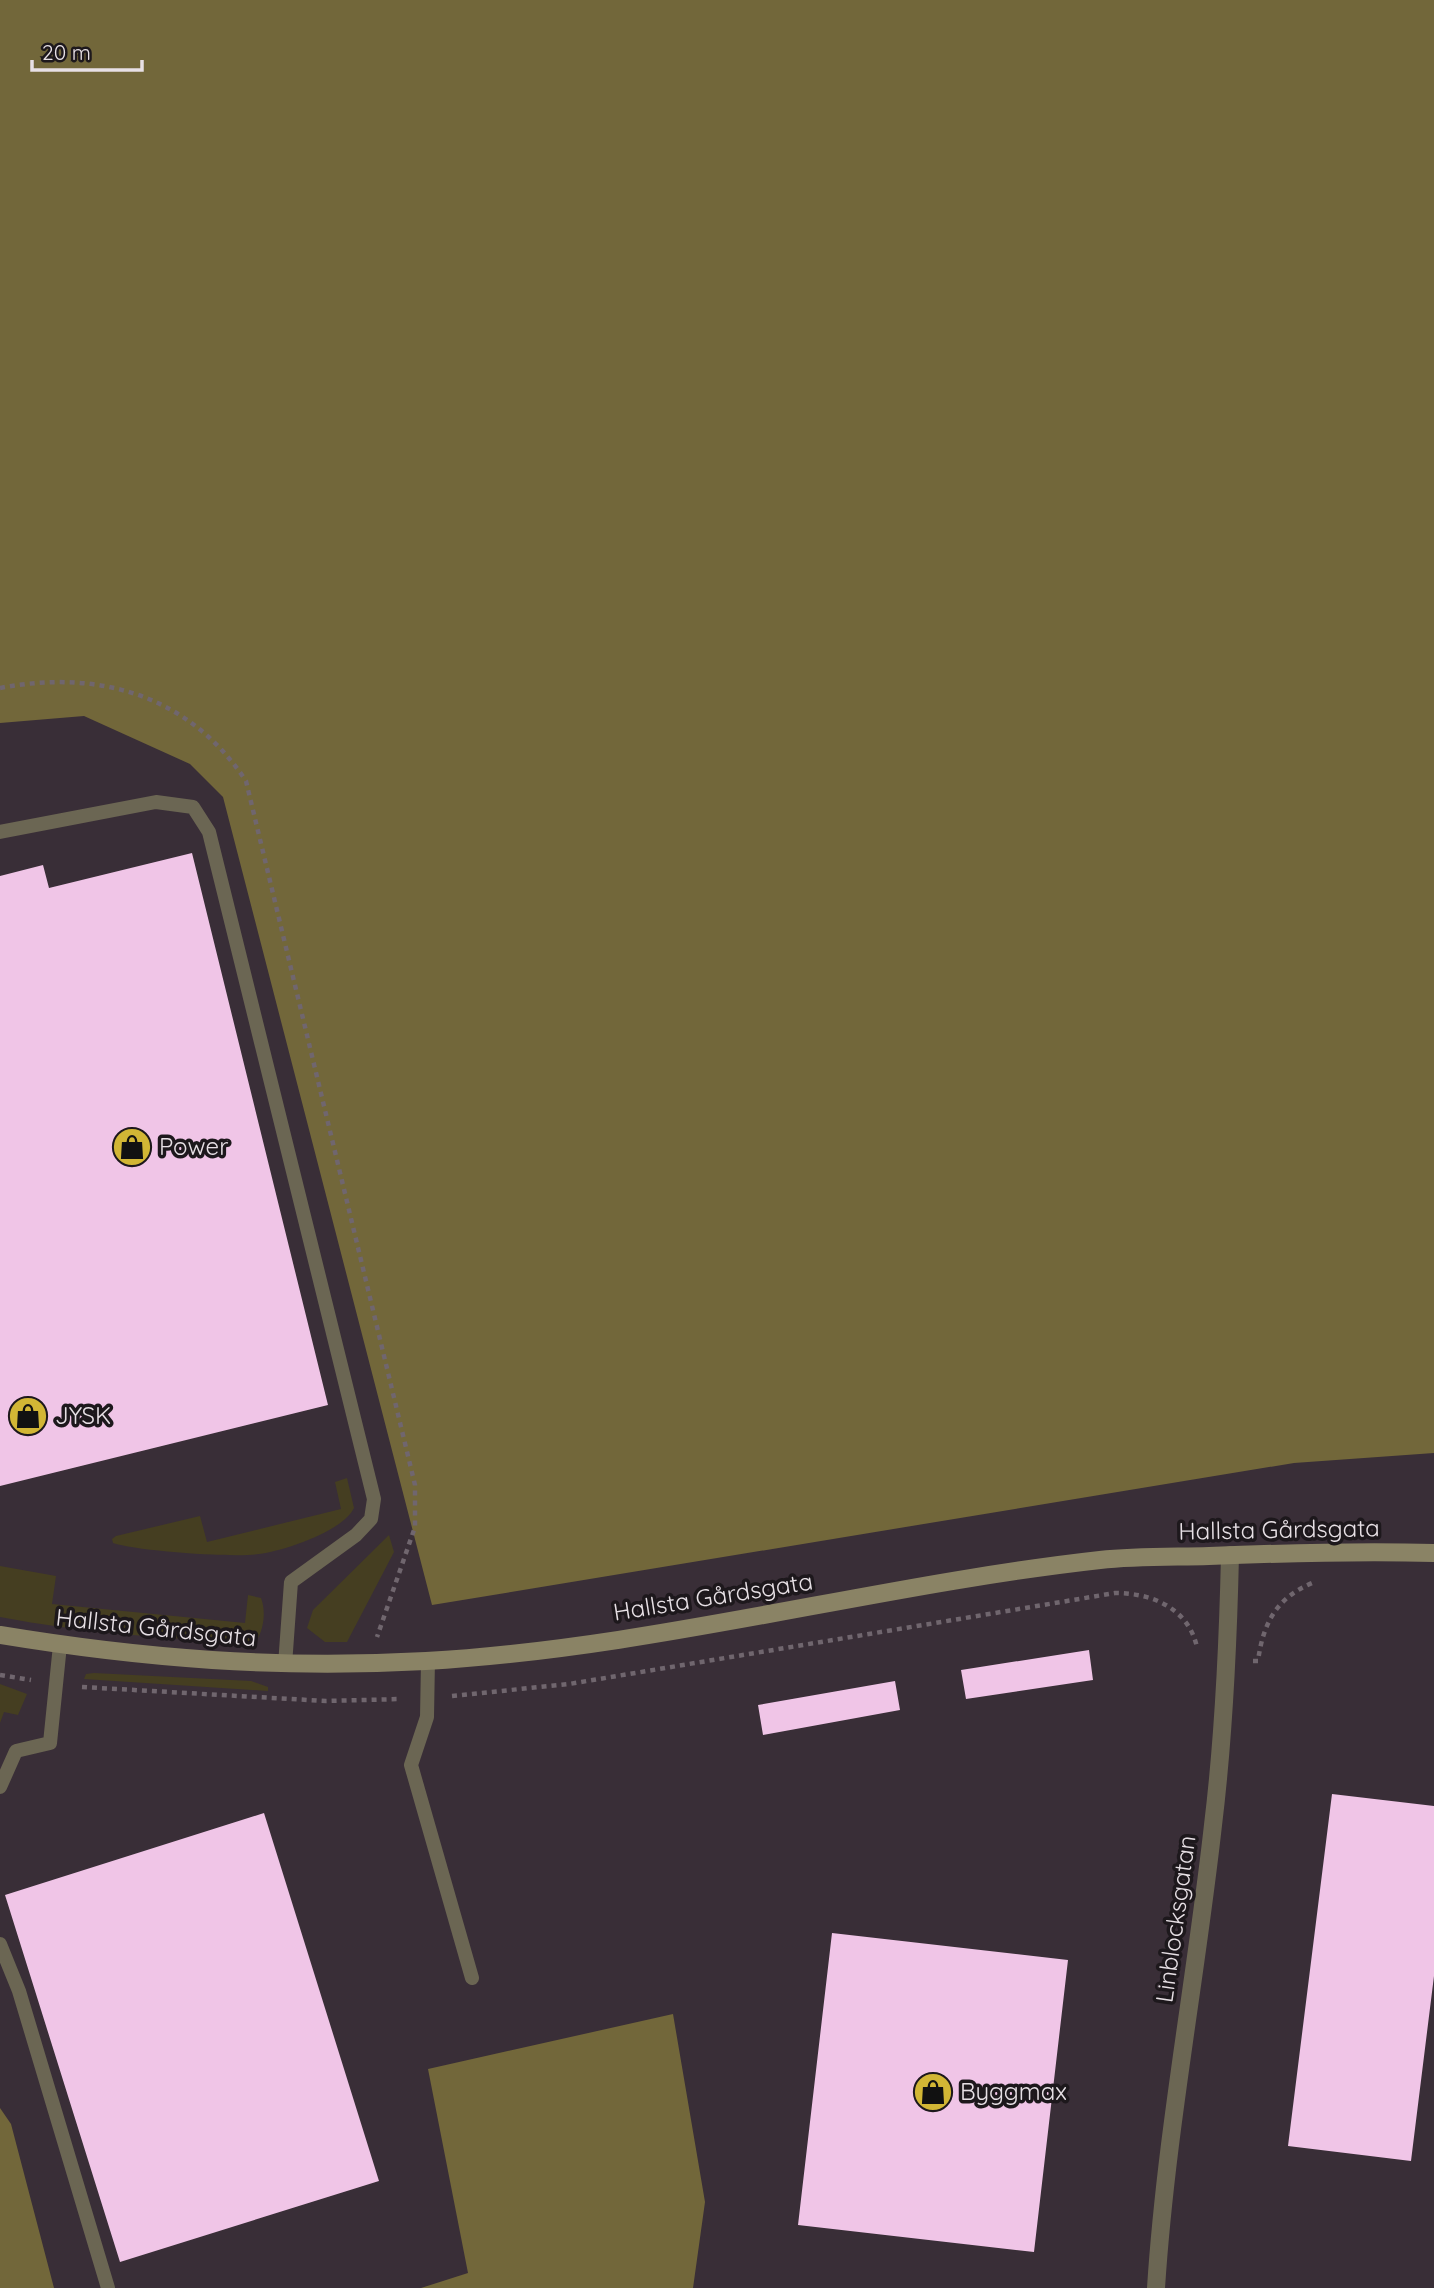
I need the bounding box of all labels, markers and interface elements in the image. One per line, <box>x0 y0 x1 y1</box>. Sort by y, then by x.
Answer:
scale bar <box>32 28 142 72</box>
text: 20 m <box>42 39 91 65</box>
shop icon: Power <box>111 1126 153 1168</box>
place label: Power <box>159 1131 228 1161</box>
shop icon: JYSK <box>7 1395 49 1437</box>
place label: JYSK <box>55 1400 111 1430</box>
street label: Hallsta Gårdsgata <box>1178 1512 1380 1546</box>
street label: Hallsta Gårdsgata <box>611 1565 815 1627</box>
street label: Hallsta Gårdsgata <box>54 1602 258 1652</box>
street label: Linblocksgatan <box>1148 1833 1202 2004</box>
shop icon: Byggmax <box>912 2071 954 2113</box>
place label: Byggmax <box>960 2076 1067 2106</box>

